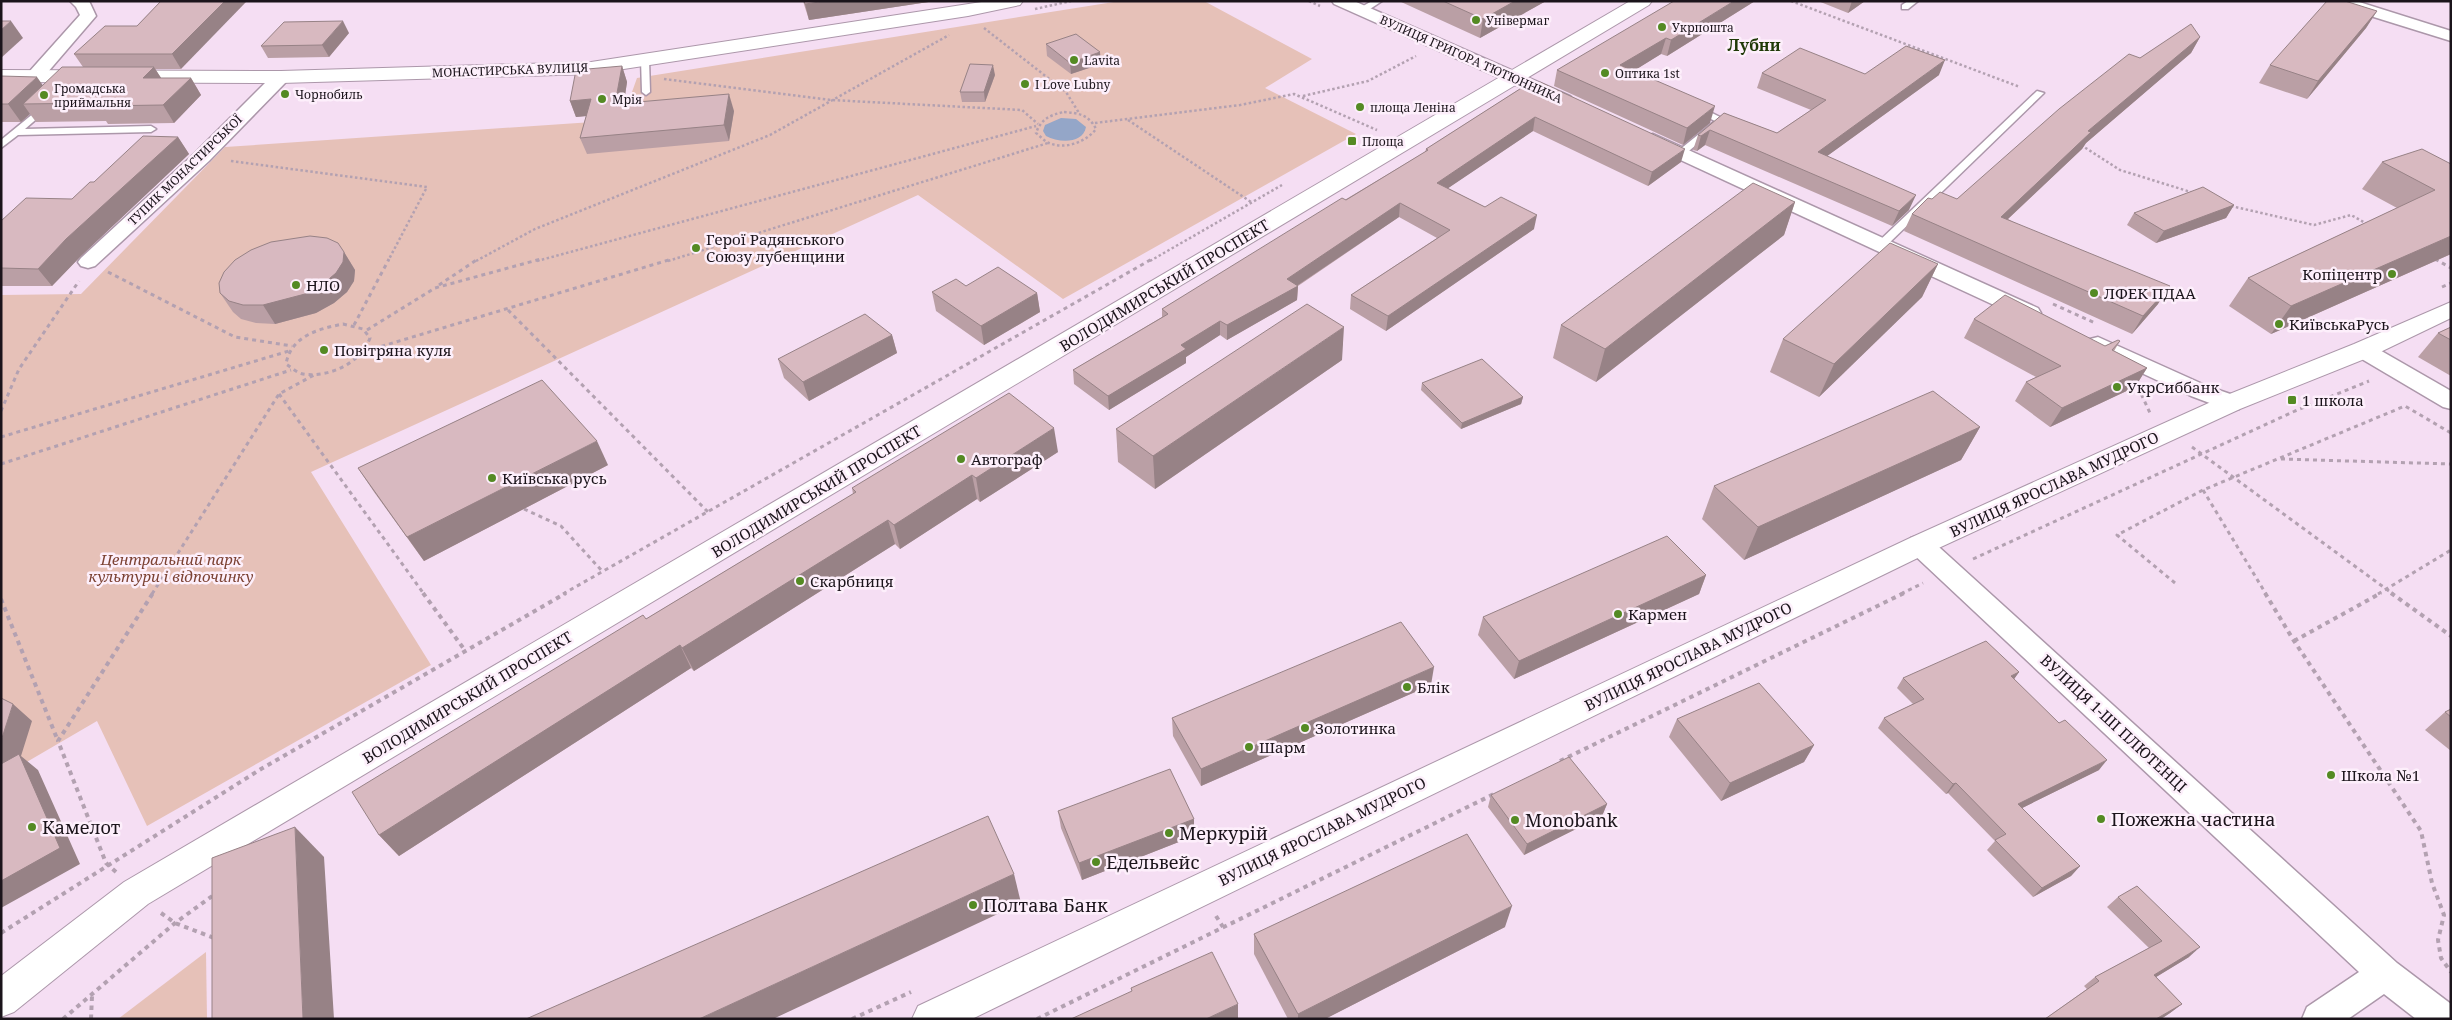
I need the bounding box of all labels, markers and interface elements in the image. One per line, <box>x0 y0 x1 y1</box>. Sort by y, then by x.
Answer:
street label: ВУЛИЦЯ ГРИГОРА ТЮТЮННИКА <box>1377 11 1565 107</box>
place label: Універмаг <box>1486 12 1549 29</box>
marker: Універмаг <box>1470 14 1482 26</box>
place label: Укрпошта <box>1672 19 1734 36</box>
marker: Укрпошта <box>1656 21 1668 33</box>
district label: Лубни <box>1727 34 1781 56</box>
place label: Lavita <box>1084 52 1120 69</box>
marker: Lavita <box>1068 54 1080 66</box>
street label: МОНАСТИРСЬКА ВУЛИЦЯ <box>432 59 589 81</box>
place label: Оптика 1st <box>1615 65 1680 82</box>
marker: Оптика 1st <box>1599 67 1611 79</box>
place label: I Love Lubny <box>1035 76 1110 93</box>
marker: I Love Lubny <box>1019 78 1031 90</box>
place label: Громадська приймальня <box>54 80 131 111</box>
place label: Чорнобиль <box>295 86 363 103</box>
marker: Чорнобиль <box>279 88 291 100</box>
marker: Громадська приймальня <box>38 89 50 101</box>
place label: Мрія <box>612 91 642 108</box>
marker: Мрія <box>596 93 608 105</box>
place label: площа Леніна <box>1370 99 1456 116</box>
marker: площа Леніна <box>1354 101 1366 113</box>
street label: ТУПИК МОНАСТИРСЬКОЇ <box>124 111 246 229</box>
place label: Площа <box>1362 133 1404 150</box>
marker: Площа <box>1346 135 1358 147</box>
street label: ВОЛОДИМИРСЬКИЙ ПРОСПЕКТ <box>1055 214 1273 356</box>
place label: Герої Радянського Союзу лубенщини <box>706 229 845 266</box>
marker: Герої Радянського Союзу лубенщини <box>690 242 702 254</box>
place label: Копіцентр <box>2302 264 2382 284</box>
marker: Копіцентр <box>2386 268 2398 280</box>
place label: НЛО <box>306 275 340 295</box>
marker: НЛО <box>290 279 302 291</box>
place label: ЛФЕК ПДАА <box>2104 283 2196 303</box>
marker: ЛФЕК ПДАА <box>2088 287 2100 299</box>
place label: КиївськаРусь <box>2289 314 2389 334</box>
marker: КиївськаРусь <box>2273 318 2285 330</box>
place label: Повітряна куля <box>334 340 452 360</box>
marker: Повітряна куля <box>318 344 330 356</box>
place label: УкрСиббанк <box>2127 377 2220 397</box>
marker: УкрСиббанк <box>2111 381 2123 393</box>
place label: 1 школа <box>2302 390 2364 410</box>
marker: 1 школа <box>2286 394 2298 406</box>
street label: ВОЛОДИМИРСЬКИЙ ПРОСПЕКТ <box>707 420 925 562</box>
street label: ВУЛИЦЯ ЯРОСЛАВА МУДРОГО <box>1946 427 2162 541</box>
place label: Автограф <box>971 449 1043 469</box>
marker: Автограф <box>955 453 967 465</box>
place label: Київська русь <box>502 468 606 488</box>
marker: Київська русь <box>486 472 498 484</box>
park label: Центральний парк культури і відпочинку <box>89 549 253 586</box>
place label: Скарбниця <box>810 571 894 591</box>
marker: Скарбниця <box>794 575 806 587</box>
street label: ВУЛИЦЯ ЯРОСЛАВА МУДРОГО <box>1581 597 1795 715</box>
place label: Кармен <box>1628 604 1687 624</box>
marker: Кармен <box>1612 608 1624 620</box>
street label: ВОЛОДИМИРСЬКИЙ ПРОСПЕКТ <box>358 626 576 768</box>
street label: ВУЛИЦЯ 1-ШІ ПЛЮТЕНЦІ <box>2037 650 2191 796</box>
place label: Блік <box>1417 677 1450 697</box>
marker: Блік <box>1401 681 1413 693</box>
place label: Золотинка <box>1315 718 1396 738</box>
marker: Золотинка <box>1299 722 1311 734</box>
place label: Шарм <box>1259 737 1306 757</box>
marker: Шарм <box>1243 741 1255 753</box>
place label: Школа №1 <box>2341 765 2420 785</box>
marker: Школа №1 <box>2325 769 2337 781</box>
street label: ВУЛИЦЯ ЯРОСЛАВА МУДРОГО <box>1215 772 1429 890</box>
place label: Пожежна частина <box>2111 807 2276 831</box>
place label: Monobank <box>1525 808 1618 832</box>
marker: Пожежна частина <box>2095 813 2107 825</box>
marker: Monobank <box>1509 814 1521 826</box>
place label: Камелот <box>42 815 121 839</box>
marker: Камелот <box>26 821 38 833</box>
place label: Меркурій <box>1179 821 1268 845</box>
marker: Меркурій <box>1163 827 1175 839</box>
place label: Едельвейс <box>1106 850 1199 874</box>
marker: Едельвейс <box>1090 856 1102 868</box>
place label: Полтава Банк <box>983 893 1108 917</box>
marker: Полтава Банк <box>967 899 979 911</box>

